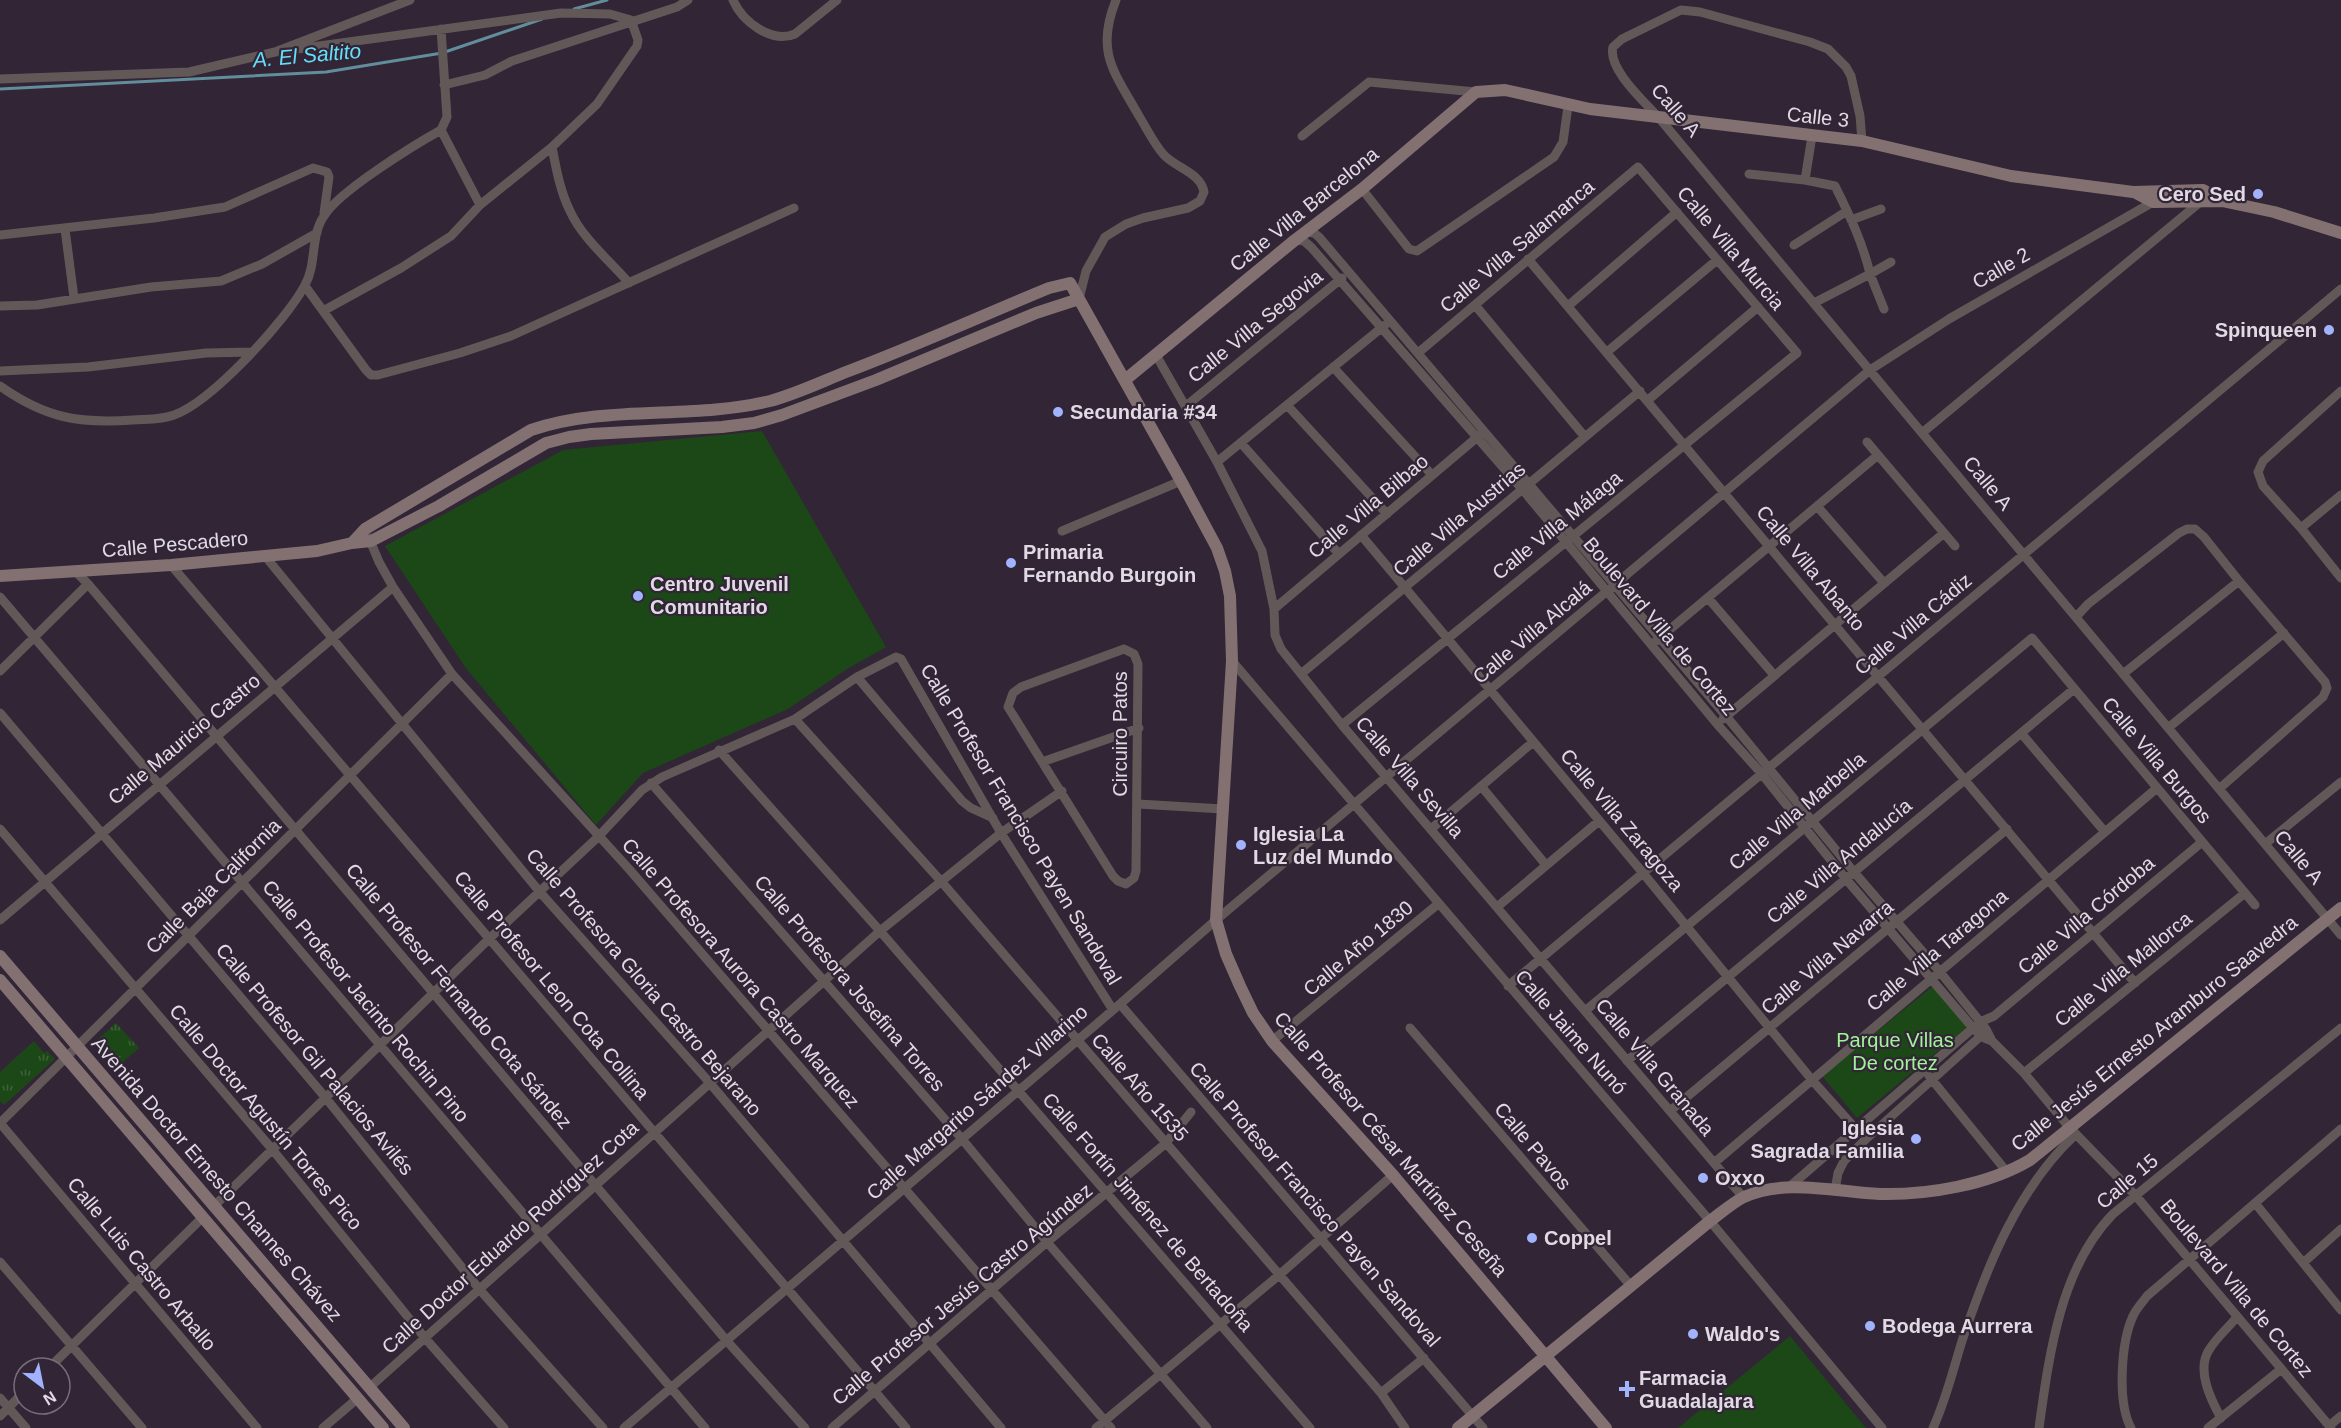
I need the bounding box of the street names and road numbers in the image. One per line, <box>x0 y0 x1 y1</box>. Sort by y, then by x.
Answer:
street label: Calle A <box>1647 79 1706 142</box>
street label: Calle 3 <box>1786 103 1850 131</box>
street label: Calle Villa Barcelona <box>1226 142 1383 276</box>
street label: Calle Villa Salamanca <box>1436 175 1599 317</box>
street label: Calle Villa Murcia <box>1673 182 1790 315</box>
street label: Calle 2 <box>1969 243 2033 293</box>
street label: Calle Villa Segovia <box>1183 265 1327 387</box>
street label: Calle Villa Bilbao <box>1304 449 1432 563</box>
street label: Calle A <box>1959 452 2017 515</box>
street label: Calle Villa Austrias <box>1389 457 1529 581</box>
street label: Calle Villa Málaga <box>1488 466 1627 584</box>
street label: Calle Villa Abanto <box>1752 501 1870 635</box>
street label: Calle Pescadero <box>101 527 249 561</box>
street label: Boulevard Villa de Cortez <box>1579 533 1741 719</box>
street label: Calle Villa Cádiz <box>1850 569 1976 679</box>
street label: Calle Villa Alcalá <box>1468 576 1596 688</box>
street label: Calle Profesor Francisco Payen Sandoval <box>916 660 1126 988</box>
street label: Calle Mauricio Castro <box>104 669 264 809</box>
street label: Circuiro Patos <box>1109 671 1131 797</box>
street label: Calle Villa Burgos <box>2098 693 2216 827</box>
street label: Calle Villa Sevilla <box>1351 712 1469 843</box>
street label: Calle Villa Zaragoza <box>1556 745 1688 896</box>
street label: Calle Villa Marbella <box>1724 747 1870 874</box>
street label: Calle Villa Andalucía <box>1762 794 1916 928</box>
street label: Calle Baja California <box>141 814 285 958</box>
street label: Calle A <box>2270 826 2328 889</box>
street label: Calle Profesora Aurora Castro Marquez <box>618 834 864 1112</box>
street label: Calle Profesora Gloria Castro Bejarano <box>522 844 766 1120</box>
street label: Calle Villa Córdoba <box>2013 851 2159 978</box>
street label: Calle Profesor Fernando Cota Sández <box>342 859 576 1133</box>
street label: Calle Profesor Leon Cota Collina <box>450 866 655 1104</box>
street label: Calle Profesora Josefina Torres <box>750 871 950 1095</box>
street label: Calle Profesor Jacinto Rochin Pino <box>258 876 474 1126</box>
street label: Calle Villa Taragona <box>1862 884 2013 1015</box>
street label: Calle Villa Navarra <box>1757 895 1898 1019</box>
street label: Calle Año 1830 <box>1299 896 1417 1000</box>
street label: Calle Villa Mallorca <box>2050 907 2197 1031</box>
street label: Calle Jesús Ernesto Aramburo Saavedra <box>2007 910 2302 1155</box>
street label: Calle Profesor Gil Palacios Avilés <box>212 939 418 1179</box>
street label: Calle Jaime Nunó <box>1511 965 1631 1099</box>
street label: Calle Villa Granada <box>1591 994 1719 1141</box>
street label: Calle Doctor Agustín Torres Pico <box>165 1000 367 1234</box>
street label: Calle Margarito Sández Villarino <box>862 1000 1092 1204</box>
street label: Calle Profesor César Martínez Ceseña <box>1270 1007 1513 1281</box>
street label: Calle Año 1535 <box>1087 1029 1193 1145</box>
street label: Avenida Doctor Ernesto Channes Chávez <box>87 1032 347 1326</box>
street label: Calle Profesor Francisco Payen Sandoval <box>1185 1057 1445 1351</box>
street label: Calle Fortín Jiménez de Bertadoña <box>1038 1088 1258 1336</box>
street label: Calle Pavos <box>1490 1098 1576 1194</box>
street label: Calle Doctor Eduardo Rodríguez Cota <box>377 1116 643 1358</box>
street label: Calle 15 <box>2092 1149 2162 1213</box>
street label: Calle Luis Castro Arballo <box>63 1173 221 1355</box>
street label: Calle Profesor Jesús Castro Agúndez <box>828 1179 1096 1409</box>
street label: Boulevard Villa de Cortez <box>2156 1195 2318 1381</box>

